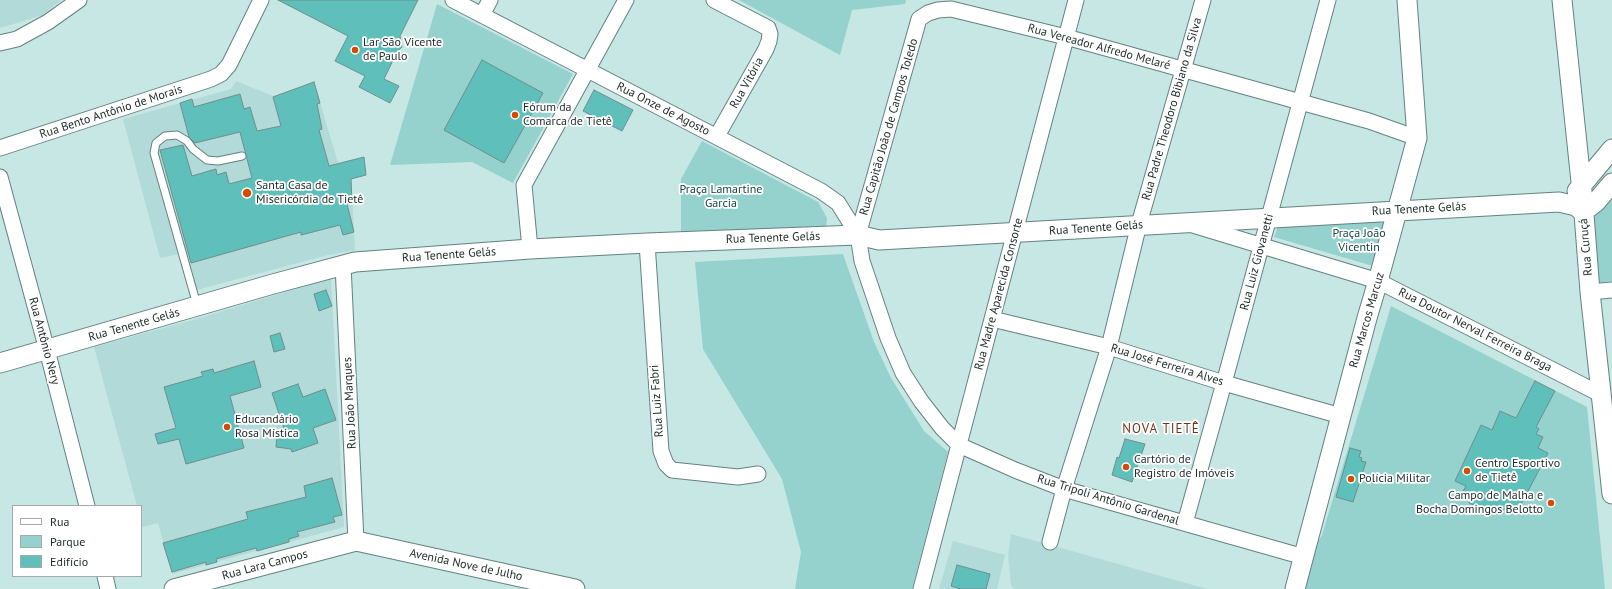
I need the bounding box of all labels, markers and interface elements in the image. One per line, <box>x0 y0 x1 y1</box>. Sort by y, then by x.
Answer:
street label: Rua Padre Theodoro Bibiano da Silva <box>1139 16 1205 202</box>
street label: Rua Vereador Alfredo Melaré <box>1026 21 1172 73</box>
place label: Lar São Vicente de Paulo <box>363 36 442 64</box>
street label: Rua Capitão João de Campos Toledo <box>857 37 921 217</box>
marker: Lar São Vicente de Paulo <box>350 45 360 55</box>
street label: Rua Vitória <box>727 55 767 111</box>
street label: Rua Onze de Agosto <box>614 79 712 139</box>
street label: Rua Bento Antônio de Morais <box>38 82 184 142</box>
place label: Fórum da Comarca de Tietê <box>523 101 612 129</box>
marker: Fórum da Comarca de Tietê <box>510 110 520 120</box>
place label: Santa Casa de Misericórdia de Tietê <box>256 179 363 207</box>
park label: Praça Lamartine Garcia <box>680 183 762 211</box>
marker: Santa Casa de Misericórdia de Tietê <box>241 187 253 199</box>
street label: Rua Tenente Gelás <box>1372 199 1466 219</box>
street label: Rua Luiz Giovanetti <box>1237 212 1277 312</box>
street label: Rua Madre Aparecida Consorte <box>972 216 1026 372</box>
street label: Rua Tenente Gelás <box>1048 218 1144 238</box>
street label: Rua Curuçá <box>1576 218 1596 276</box>
park label: Praça João Vicentin <box>1332 227 1386 255</box>
street label: Rua Tenente Gelás <box>726 229 820 247</box>
street label: Rua Tenente Gelás <box>401 245 497 265</box>
street label: Rua Marcos Marcuz <box>1346 271 1388 369</box>
street label: Rua Doutor Nerval Ferreira Braga <box>1396 285 1554 375</box>
street label: Rua Antônio Nery <box>25 296 63 386</box>
street label: Rua Tenente Gelás <box>87 305 181 345</box>
street label: Rua José Ferreira Alves <box>1109 341 1225 389</box>
street label: Rua João Marques <box>340 357 360 449</box>
street label: Rua Luiz Fabri <box>647 364 667 438</box>
place label: Educandário Rosa Mística <box>235 413 299 441</box>
district label: NOVA TIETÊ <box>1122 421 1200 437</box>
marker: Educandário Rosa Mística <box>222 422 232 432</box>
place label: Cartório de Registro de Imóveis <box>1134 453 1234 481</box>
place label: Centro Esportivo de Tietê <box>1475 457 1560 485</box>
marker: Cartório de Registro de Imóveis <box>1121 462 1131 472</box>
marker: Centro Esportivo de Tietê <box>1462 466 1472 476</box>
street label: Rua Tripoli Antônio Gardenal <box>1035 472 1181 528</box>
place label: Polícia Militar <box>1359 472 1430 486</box>
marker: Polícia Militar <box>1346 474 1356 484</box>
place label: Campo de Malha e Bocha Domingos Belotto <box>1416 489 1543 517</box>
marker: Campo de Malha e Bocha Domingos Belotto <box>1546 498 1556 508</box>
legend <box>12 505 142 577</box>
text: Rua <box>50 514 69 529</box>
text: Parque <box>50 534 85 549</box>
street label: Avenida Nove de Julho <box>408 546 524 584</box>
street label: Rua Lara Campos <box>221 547 309 583</box>
text: Edifício <box>50 554 88 569</box>

